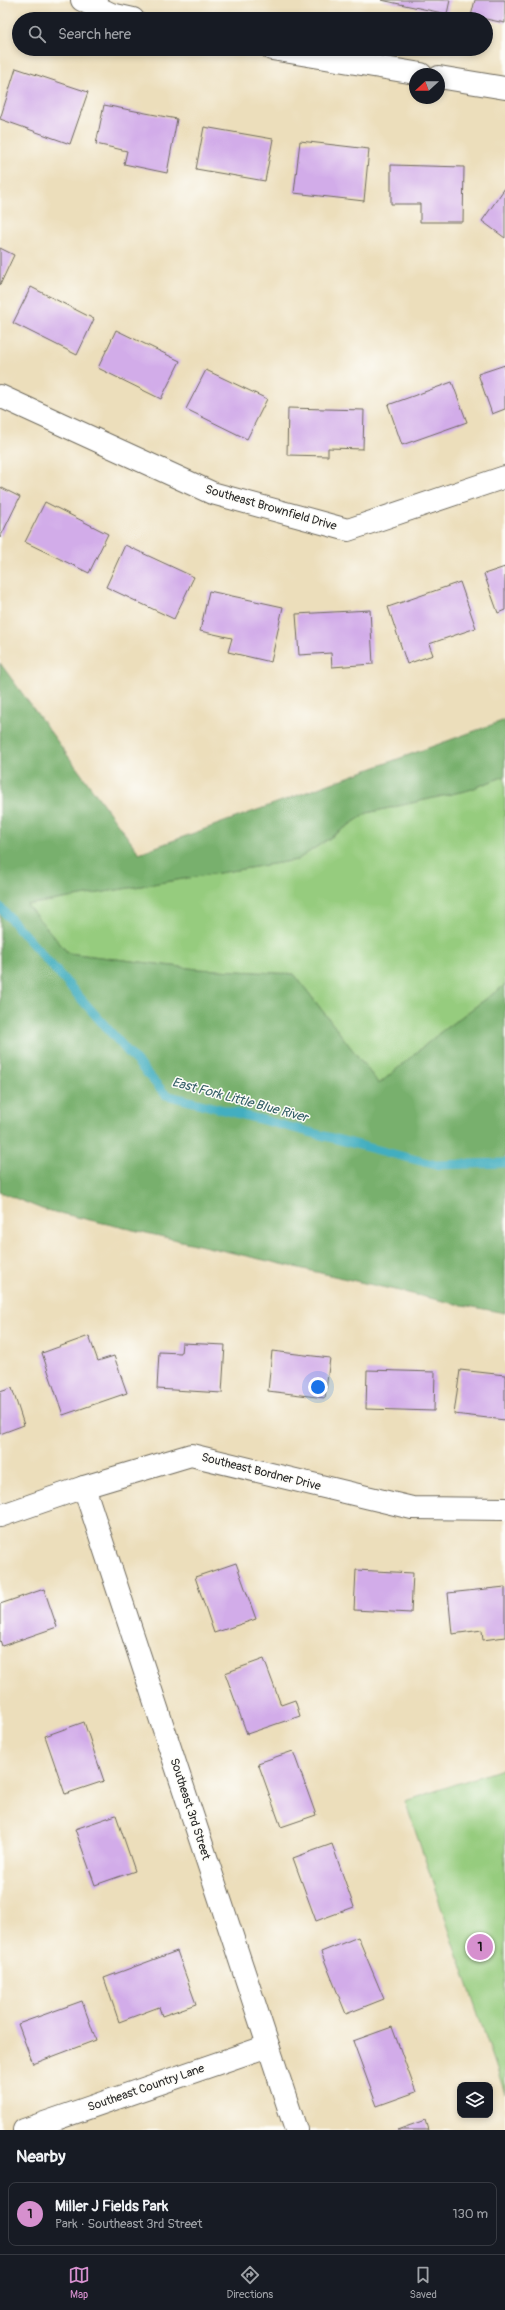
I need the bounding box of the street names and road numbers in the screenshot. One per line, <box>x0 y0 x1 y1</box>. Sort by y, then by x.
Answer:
street label: Southeast Brownfield Drive <box>203 482 339 534</box>
street label: Southeast Bordner Drive <box>200 1450 322 1494</box>
street label: Southeast 3rd Street <box>166 1756 214 1862</box>
street label: Southeast Country Lane <box>86 2061 206 2115</box>

